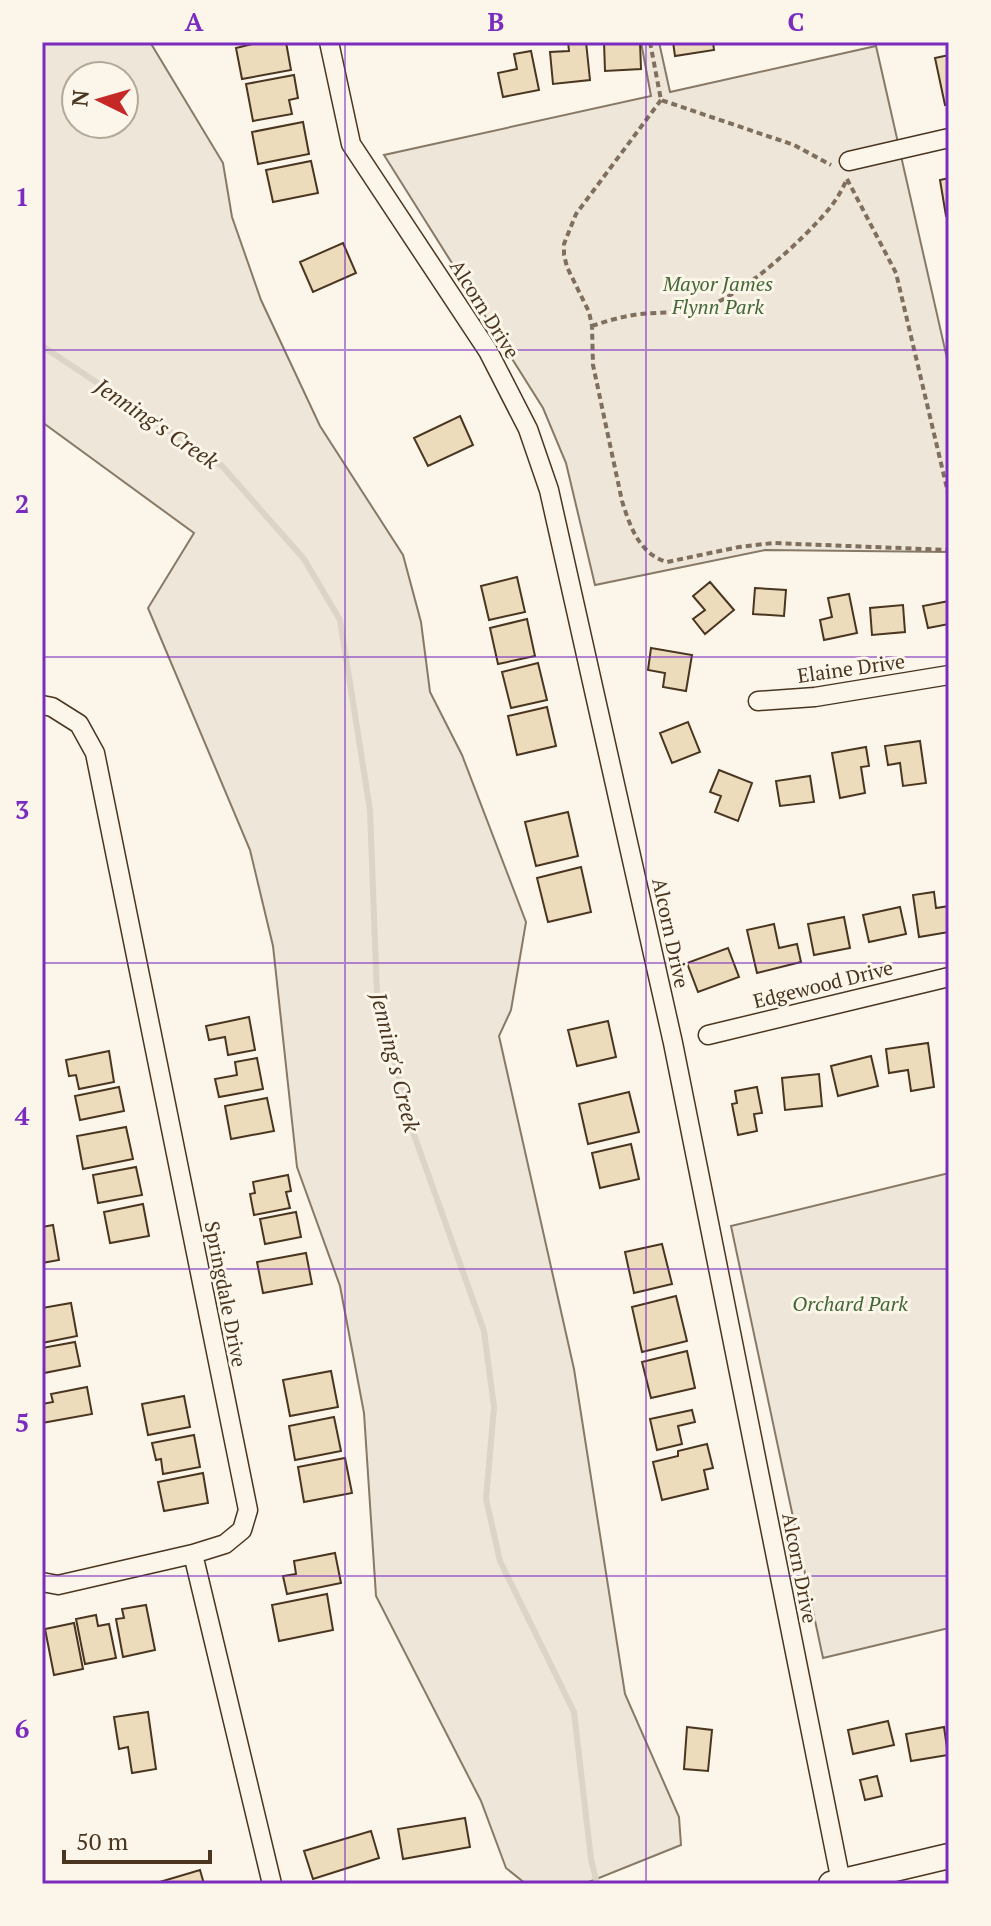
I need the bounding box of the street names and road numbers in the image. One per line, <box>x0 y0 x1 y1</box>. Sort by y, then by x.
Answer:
street label: Alcorn Drive <box>444 254 526 364</box>
street label: Elaine Drive <box>796 647 906 689</box>
street label: Alcorn Drive <box>646 876 696 990</box>
street label: Edgewood Drive <box>750 954 896 1014</box>
street label: Springdale Drive <box>199 1219 253 1369</box>
street label: Alcorn Drive <box>776 1511 824 1625</box>

